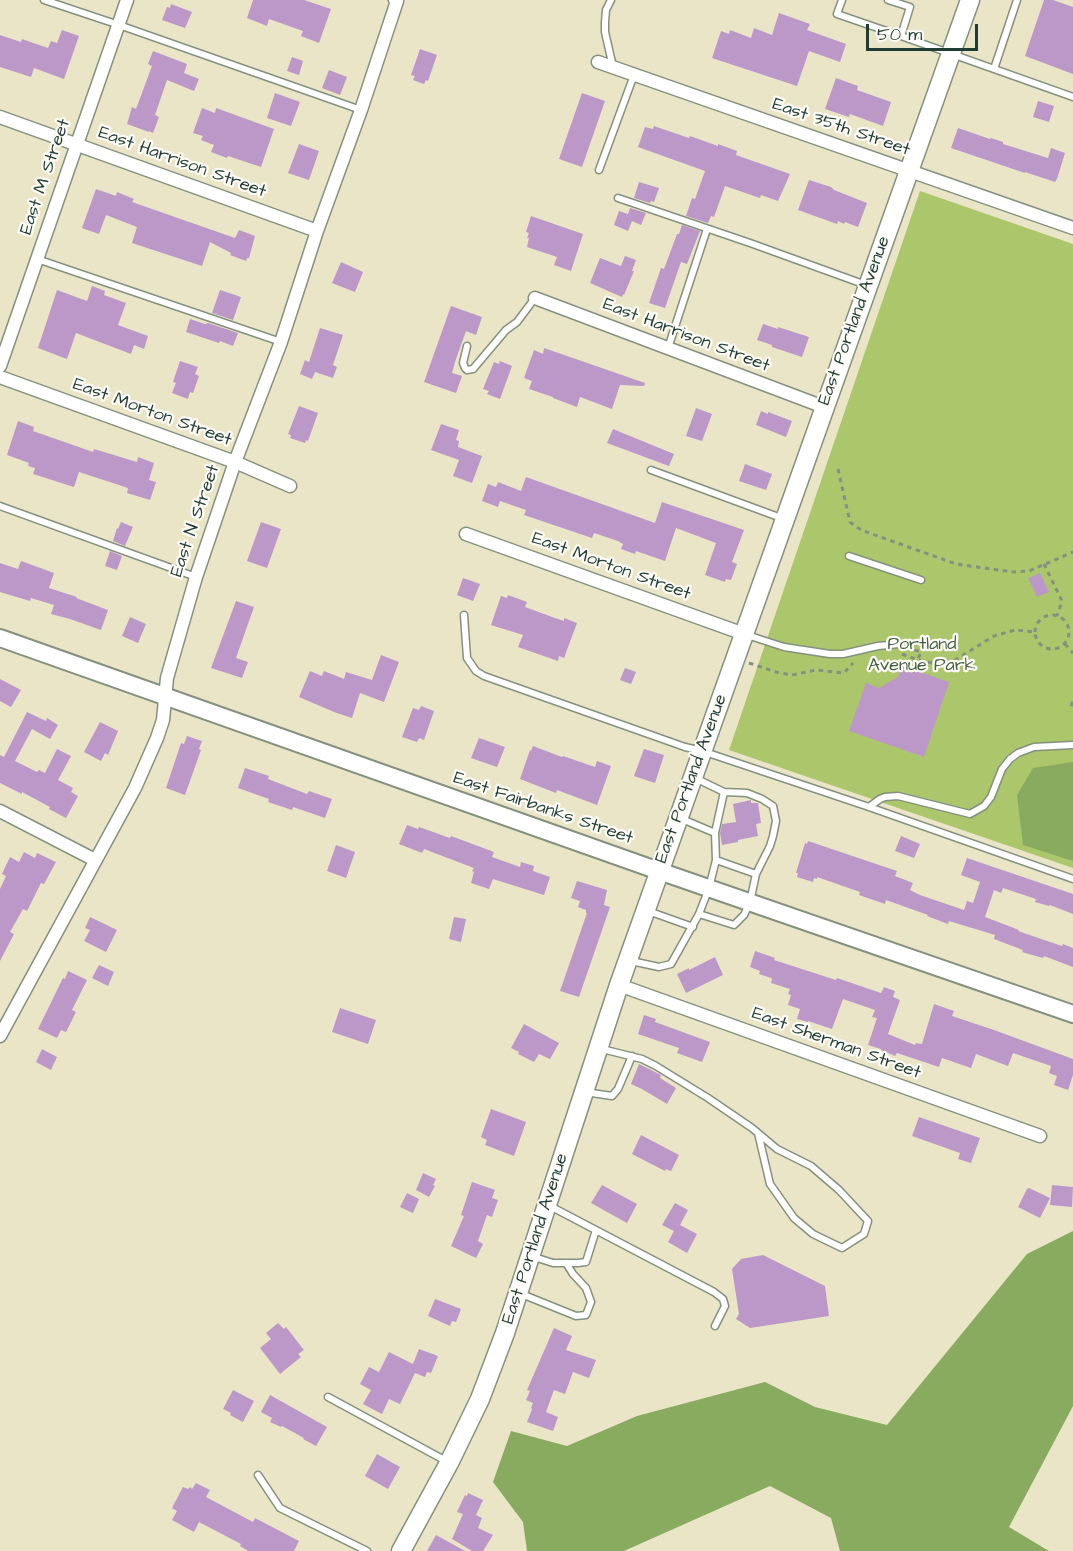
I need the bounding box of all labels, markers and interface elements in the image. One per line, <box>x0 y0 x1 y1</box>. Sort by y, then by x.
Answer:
scale bar <box>869 12 982 50</box>
text: 50 m <box>877 22 922 47</box>
street label: East 35th Street <box>769 94 913 162</box>
street label: East M Street <box>16 116 76 238</box>
street label: East Harrison Street <box>95 123 269 203</box>
street label: East Portland Avenue <box>814 234 896 408</box>
street label: East Harrison Street <box>600 294 772 378</box>
street label: East Morton Street <box>70 374 234 452</box>
street label: East N Street <box>167 462 225 580</box>
street label: East Morton Street <box>529 528 693 606</box>
park label: Portland Avenue Park <box>868 634 976 676</box>
street label: East Portland Avenue <box>651 692 733 866</box>
street label: East Fairbanks Street <box>450 768 636 850</box>
street label: East Sherman Street <box>748 1003 924 1085</box>
street label: East Portland Avenue <box>498 1151 574 1327</box>

